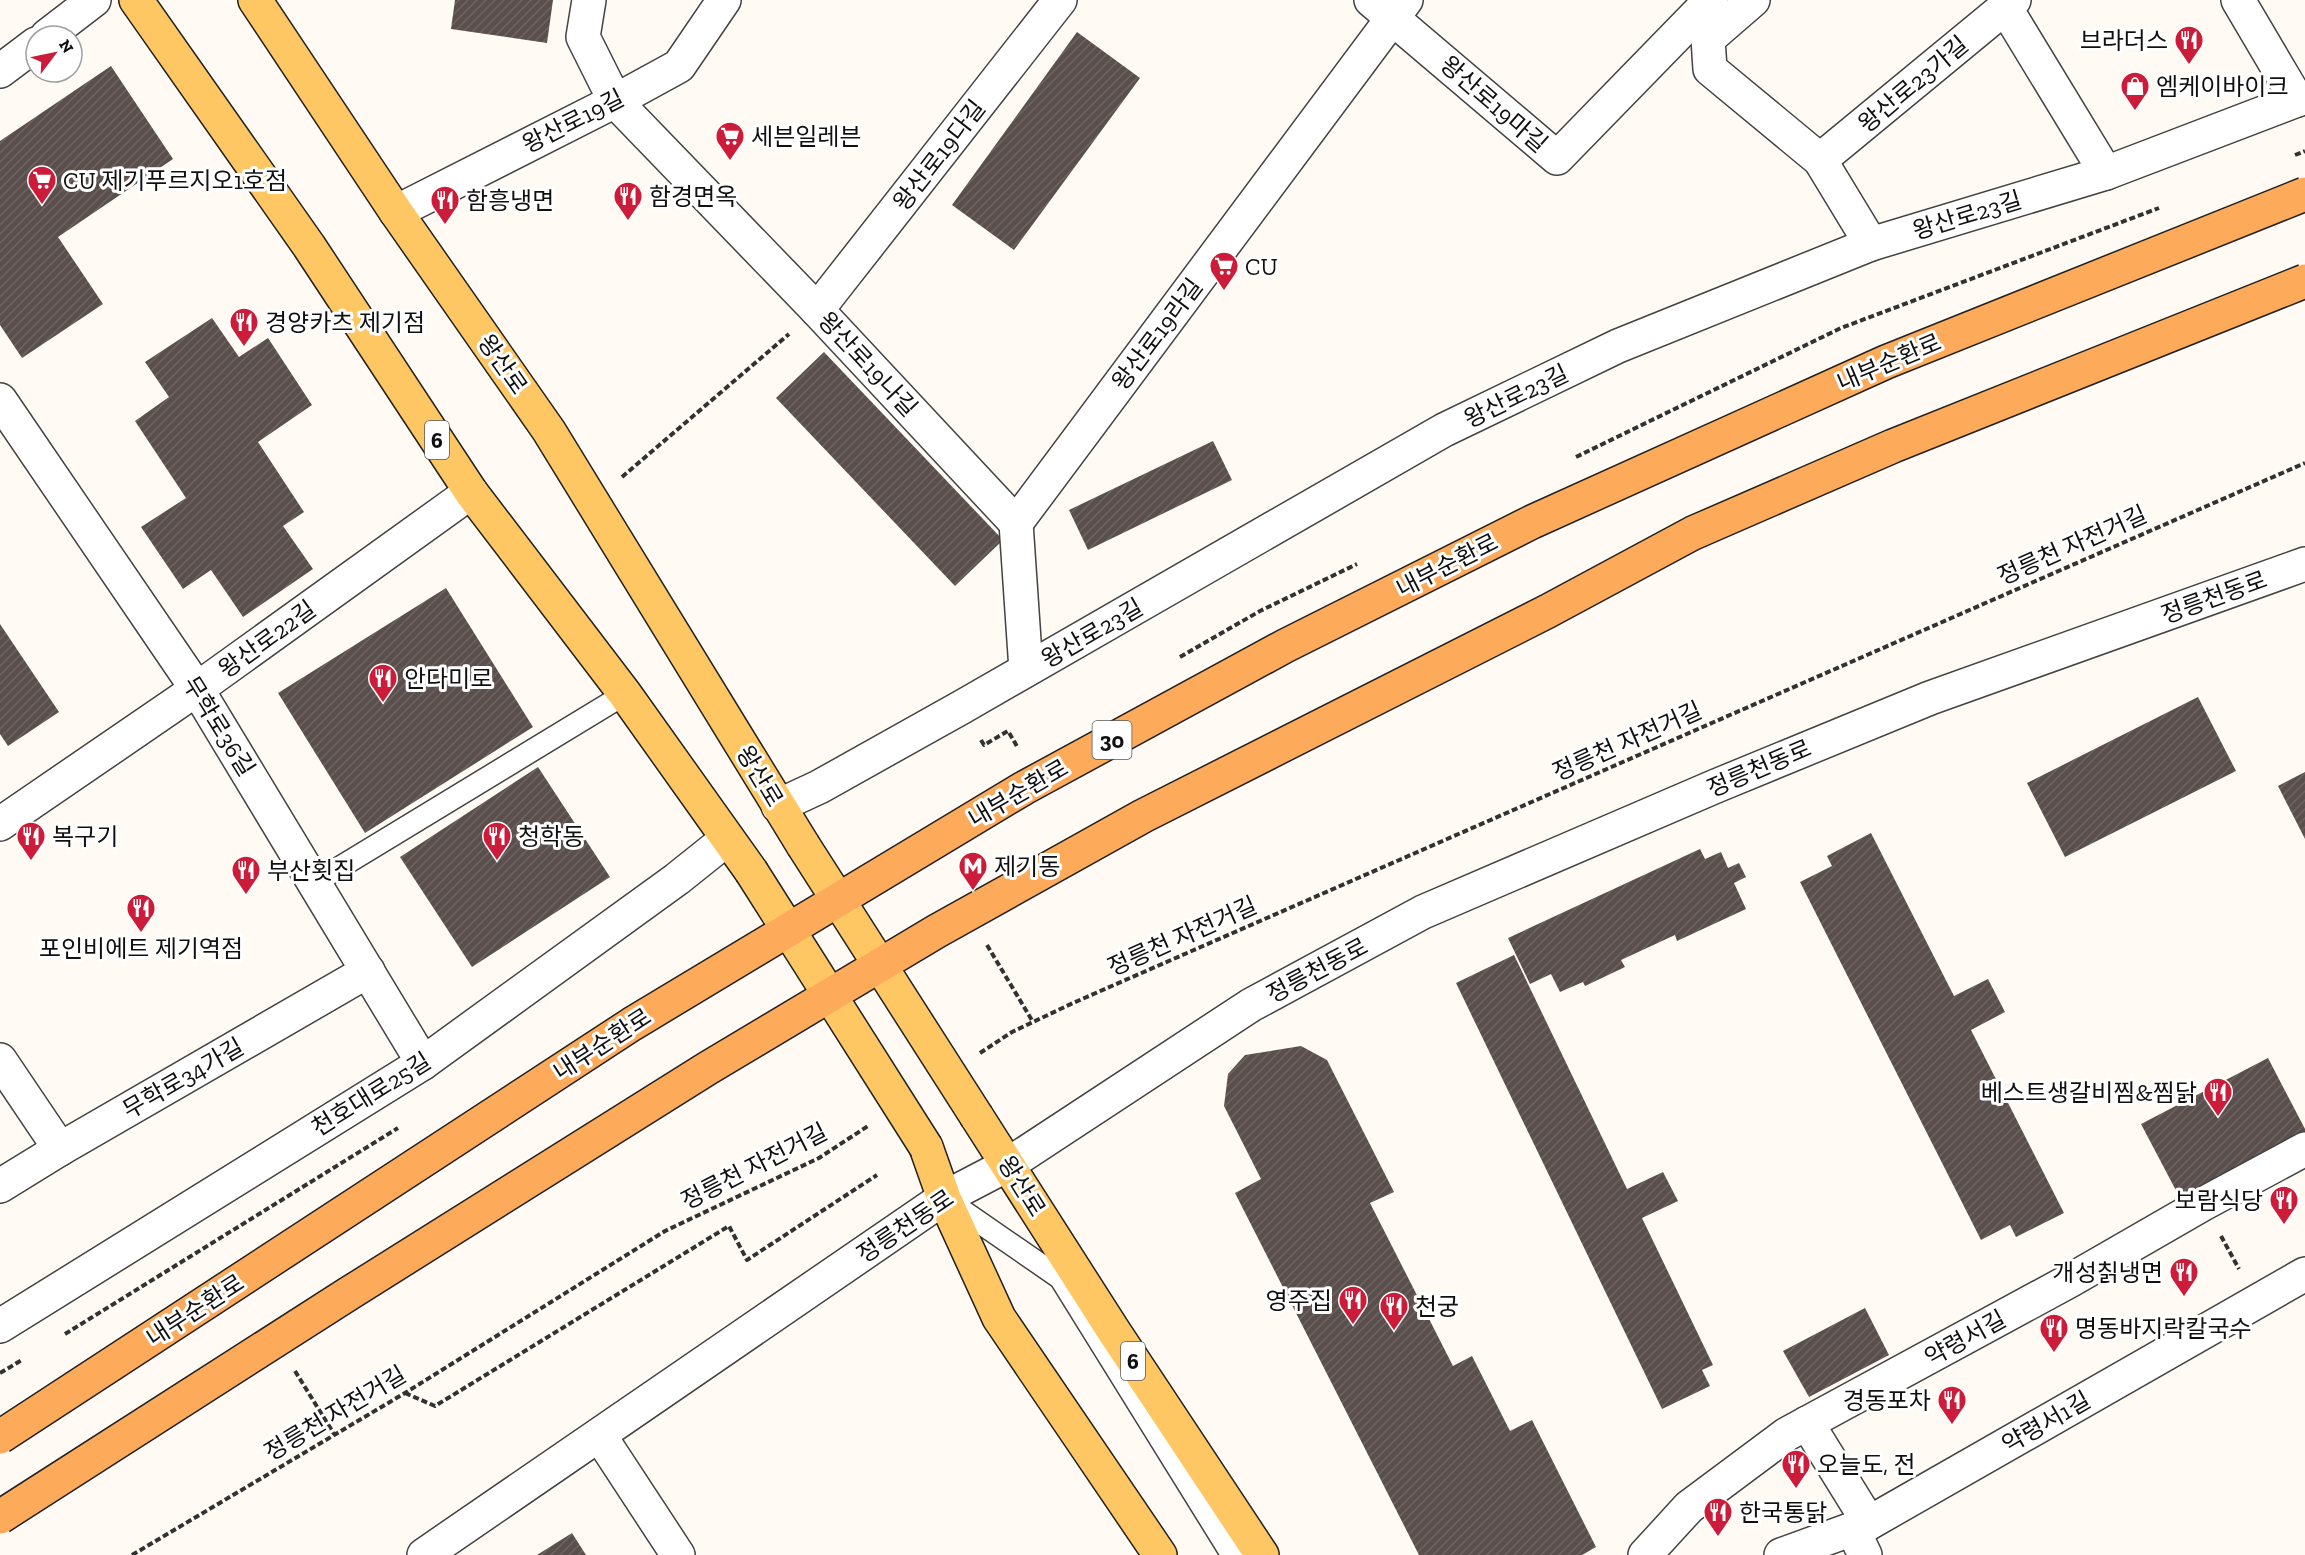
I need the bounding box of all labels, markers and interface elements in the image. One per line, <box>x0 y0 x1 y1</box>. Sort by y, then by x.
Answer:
north arrow <box>24 24 84 84</box>
restaurant icon: 브라더스 <box>2173 24 2205 66</box>
place label: 브라더스 <box>2080 26 2168 55</box>
street label: 왕산로23가길 <box>1852 30 1974 138</box>
text: N <box>55 36 78 57</box>
street label: 왕산로19마길 <box>1435 50 1553 158</box>
shop icon: 엠케이바이크 <box>2119 70 2151 112</box>
place label: 엠케이바이크 <box>2156 72 2288 101</box>
street label: 왕산로19길 <box>517 83 629 159</box>
street label: 왕산로19다길 <box>887 94 991 216</box>
supermarket icon: 세븐일레븐 <box>714 120 746 162</box>
place label: 세븐일레븐 <box>751 122 861 151</box>
supermarket icon: CU 제기푸르지오1호점 <box>26 164 58 206</box>
place label: CU 제기푸르지오1호점 <box>63 166 287 195</box>
restaurant icon: 함경면옥 <box>612 180 644 222</box>
place label: 함경면옥 <box>649 182 737 211</box>
restaurant icon: 함흥냉면 <box>429 184 461 226</box>
street label: 왕산로23길 <box>1909 185 2025 245</box>
place label: 함흥냉면 <box>466 186 554 215</box>
supermarket icon: CU <box>1208 250 1240 292</box>
place label: CU <box>1245 252 1278 281</box>
street label: 왕산로19라길 <box>1106 272 1208 396</box>
restaurant icon: 경양카츠 제기점 <box>228 306 260 348</box>
street label: 왕산로19나길 <box>812 306 924 422</box>
place label: 경양카츠 제기점 <box>265 308 425 337</box>
street label: 내부순환로 <box>1833 327 1945 397</box>
street label: 왕산로 <box>472 329 534 399</box>
street label: 왕산로23길 <box>1459 358 1573 434</box>
road number: 6 <box>425 421 449 459</box>
street label: 정릉천 자전거길 <box>1993 499 2151 591</box>
street label: 내부순환로 <box>1391 527 1503 603</box>
street label: 정릉천동로 <box>2157 564 2271 630</box>
street label: 왕산로23길 <box>1036 592 1148 674</box>
street label: 왕산로22길 <box>213 594 321 684</box>
restaurant icon: 안다미로 <box>367 662 399 704</box>
place label: 안다미로 <box>404 664 492 693</box>
street label: 무학로36길 <box>177 670 261 782</box>
street label: 정릉천 자전거길 <box>1548 695 1706 787</box>
road number: 30 <box>1092 721 1132 759</box>
street label: 정릉천동로 <box>1703 733 1815 803</box>
street label: 왕산로 <box>731 740 789 812</box>
street label: 내부순환로 <box>963 753 1073 833</box>
restaurant icon: 복구기 <box>15 820 47 862</box>
restaurant icon: 청학동 <box>481 820 513 862</box>
place label: 복구기 <box>52 822 118 851</box>
place label: 청학동 <box>518 822 584 851</box>
metro station icon: 제기동 <box>957 850 989 892</box>
place label: 제기동 <box>994 852 1060 881</box>
restaurant icon: 부산횟집 <box>230 854 262 896</box>
place label: 부산횟집 <box>267 856 355 885</box>
street label: 정릉천 자전거길 <box>1103 890 1261 982</box>
restaurant icon: 포인비에트 제기역점 <box>125 892 157 934</box>
street label: 정릉천동로 <box>1261 931 1373 1009</box>
place label: 포인비에트 제기역점 <box>39 934 243 963</box>
street label: 내부순환로 <box>548 1002 656 1086</box>
street label: 무학로34가길 <box>117 1032 249 1124</box>
street label: 천호대로25길 <box>306 1046 436 1142</box>
restaurant icon: 베스트생갈비찜&찜닭 <box>2202 1076 2234 1118</box>
place label: 베스트생갈비찜&찜닭 <box>1981 1078 2197 1107</box>
street label: 정릉천 자전거길 <box>676 1117 832 1215</box>
street label: 왕산로 <box>992 1150 1052 1222</box>
street label: 정릉천동로 <box>851 1183 959 1269</box>
restaurant icon: 보람식당 <box>2268 1184 2300 1226</box>
place label: 보람식당 <box>2175 1186 2263 1215</box>
restaurant icon: 개성칡냉면 <box>2168 1256 2200 1298</box>
place label: 개성칡냉면 <box>2053 1258 2163 1287</box>
street label: 내부순환로 <box>141 1268 249 1352</box>
restaurant icon: 영주집 <box>1337 1284 1369 1326</box>
place label: 영주집 <box>1266 1286 1332 1315</box>
restaurant icon: 천궁 <box>1378 1290 1410 1332</box>
place label: 천궁 <box>1415 1292 1459 1321</box>
street label: 약령서길 <box>1919 1304 2011 1372</box>
restaurant icon: 명동바지락칼국수 <box>2038 1312 2070 1354</box>
place label: 명동바지락칼국수 <box>2075 1314 2252 1343</box>
road number: 6 <box>1121 1342 1145 1380</box>
street label: 정릉천 자전거길 <box>259 1359 411 1467</box>
restaurant icon: 경동포차 <box>1936 1384 1968 1426</box>
street label: 약령서1길 <box>1997 1385 2095 1459</box>
place label: 경동포차 <box>1843 1386 1931 1415</box>
restaurant icon: 오늘도, 전 <box>1780 1448 1812 1490</box>
place label: 오늘도, 전 <box>1817 1450 1916 1479</box>
restaurant icon: 한국통닭 <box>1702 1496 1734 1538</box>
place label: 한국통닭 <box>1739 1498 1827 1527</box>

